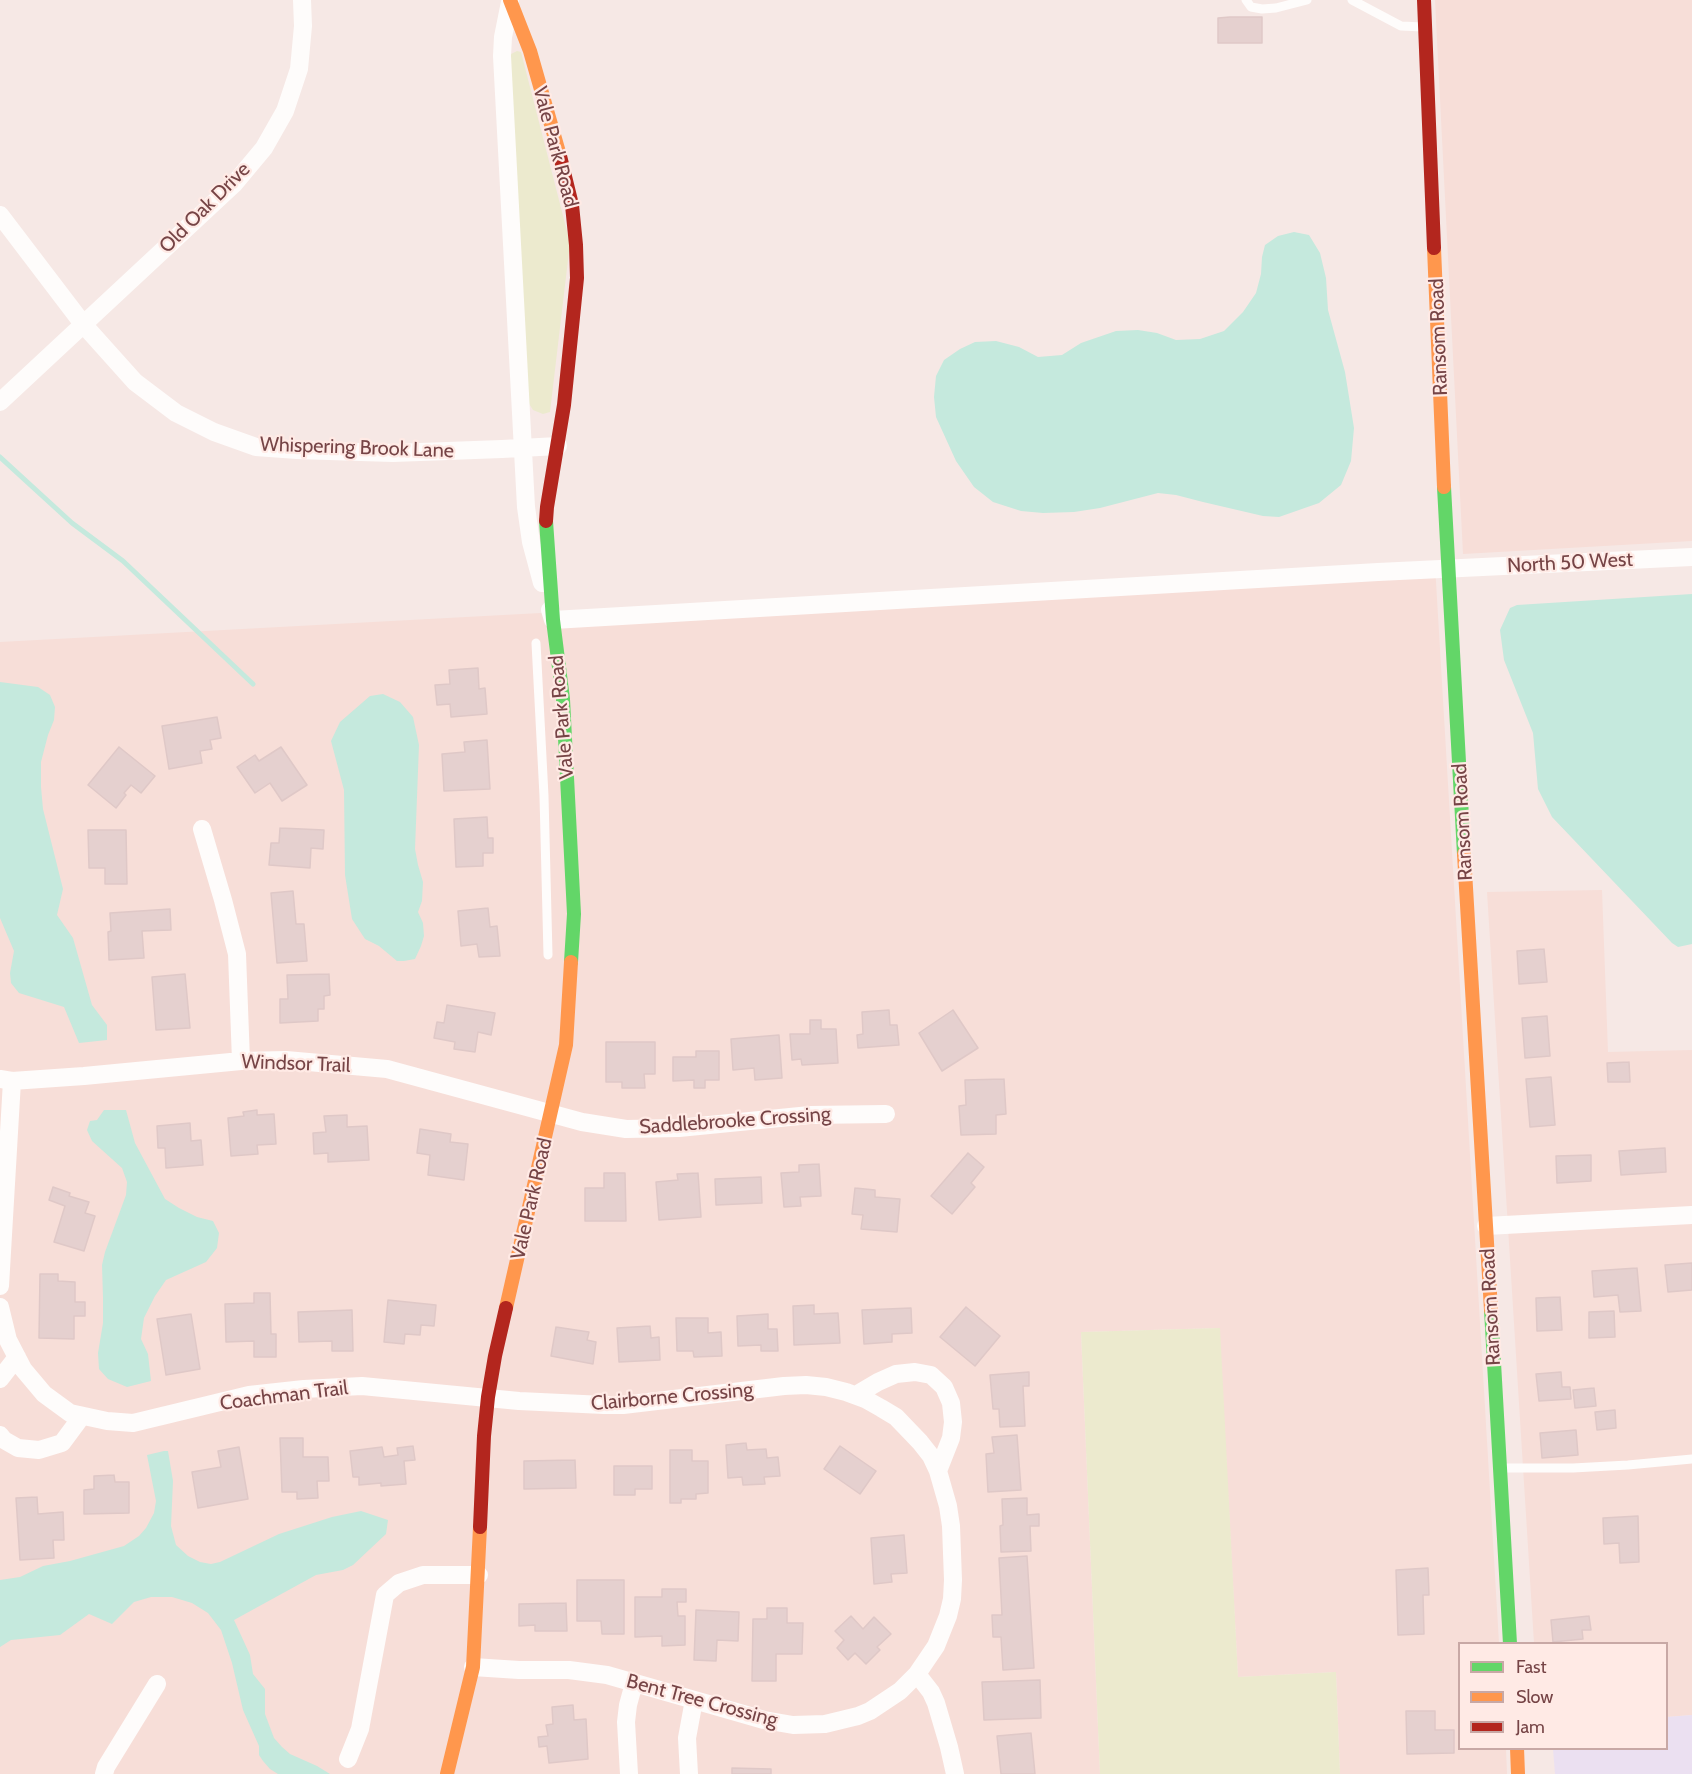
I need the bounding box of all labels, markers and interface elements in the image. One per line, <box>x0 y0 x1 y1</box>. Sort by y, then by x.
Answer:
street label: Vale Park Road <box>527 84 583 210</box>
street label: Old Oak Drive <box>155 158 255 258</box>
street label: Ransom Road <box>1425 278 1453 396</box>
street label: Whispering Brook Lane <box>260 433 454 463</box>
street label: North 50 West <box>1507 548 1633 578</box>
street label: Vale Park Road <box>545 654 579 780</box>
street label: Ransom Road <box>1448 763 1478 881</box>
street label: Windsor Trail <box>241 1050 351 1078</box>
street label: Saddlebrooke Crossing <box>638 1102 832 1140</box>
street label: Vale Park Road <box>506 1136 558 1262</box>
street label: Ransom Road <box>1476 1248 1506 1366</box>
street label: Coachman Trail <box>219 1376 349 1416</box>
street label: Clairborne Crossing <box>590 1378 754 1416</box>
legend <box>1458 1642 1668 1750</box>
text: Fast <box>1516 1656 1547 1678</box>
street label: Bent Tree Crossing <box>624 1669 780 1733</box>
text: Slow <box>1516 1686 1553 1708</box>
text: Jam <box>1516 1716 1545 1738</box>

